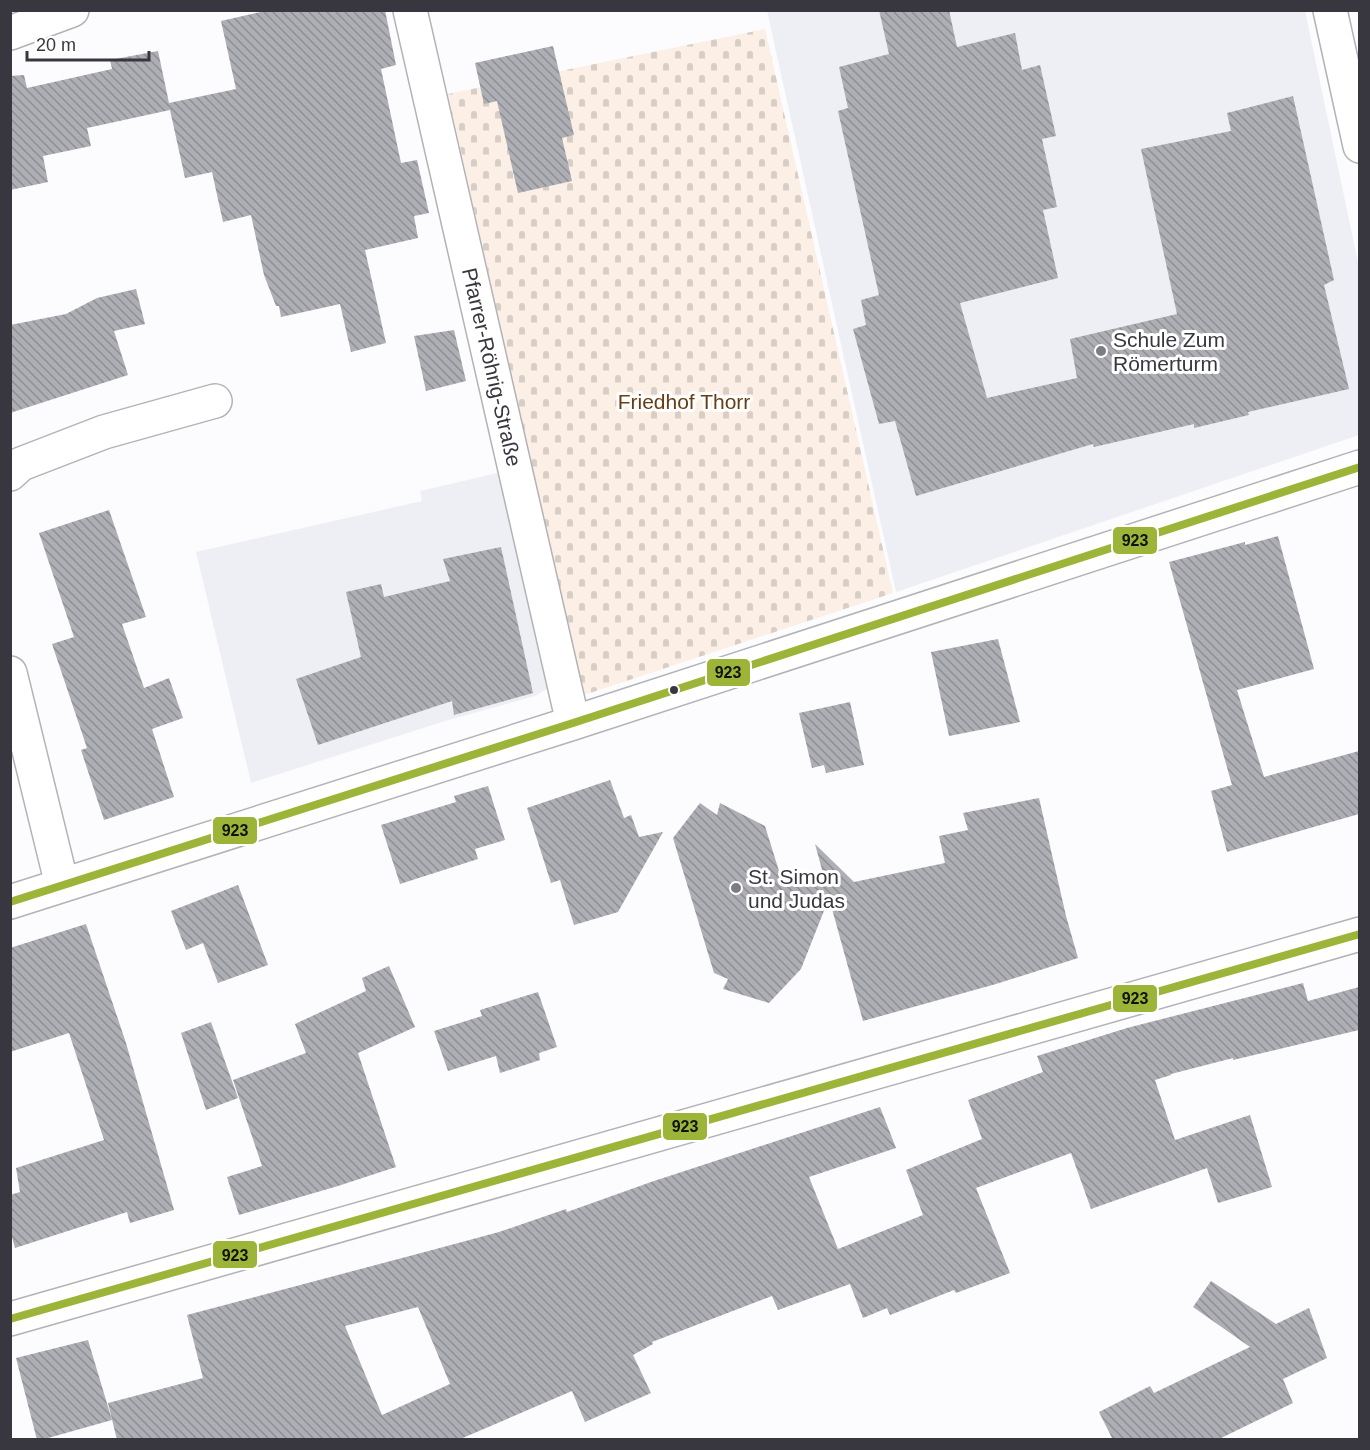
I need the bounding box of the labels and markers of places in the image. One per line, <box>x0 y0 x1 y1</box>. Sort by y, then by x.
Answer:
place label: Schule Zum Römerturm <box>1113 328 1225 375</box>
marker: Schule Zum Römerturm <box>1094 344 1108 358</box>
unlabelled marker <box>668 684 680 696</box>
place label: St. Simon und Judas <box>748 865 845 912</box>
marker: St. Simon und Judas <box>729 881 743 895</box>

